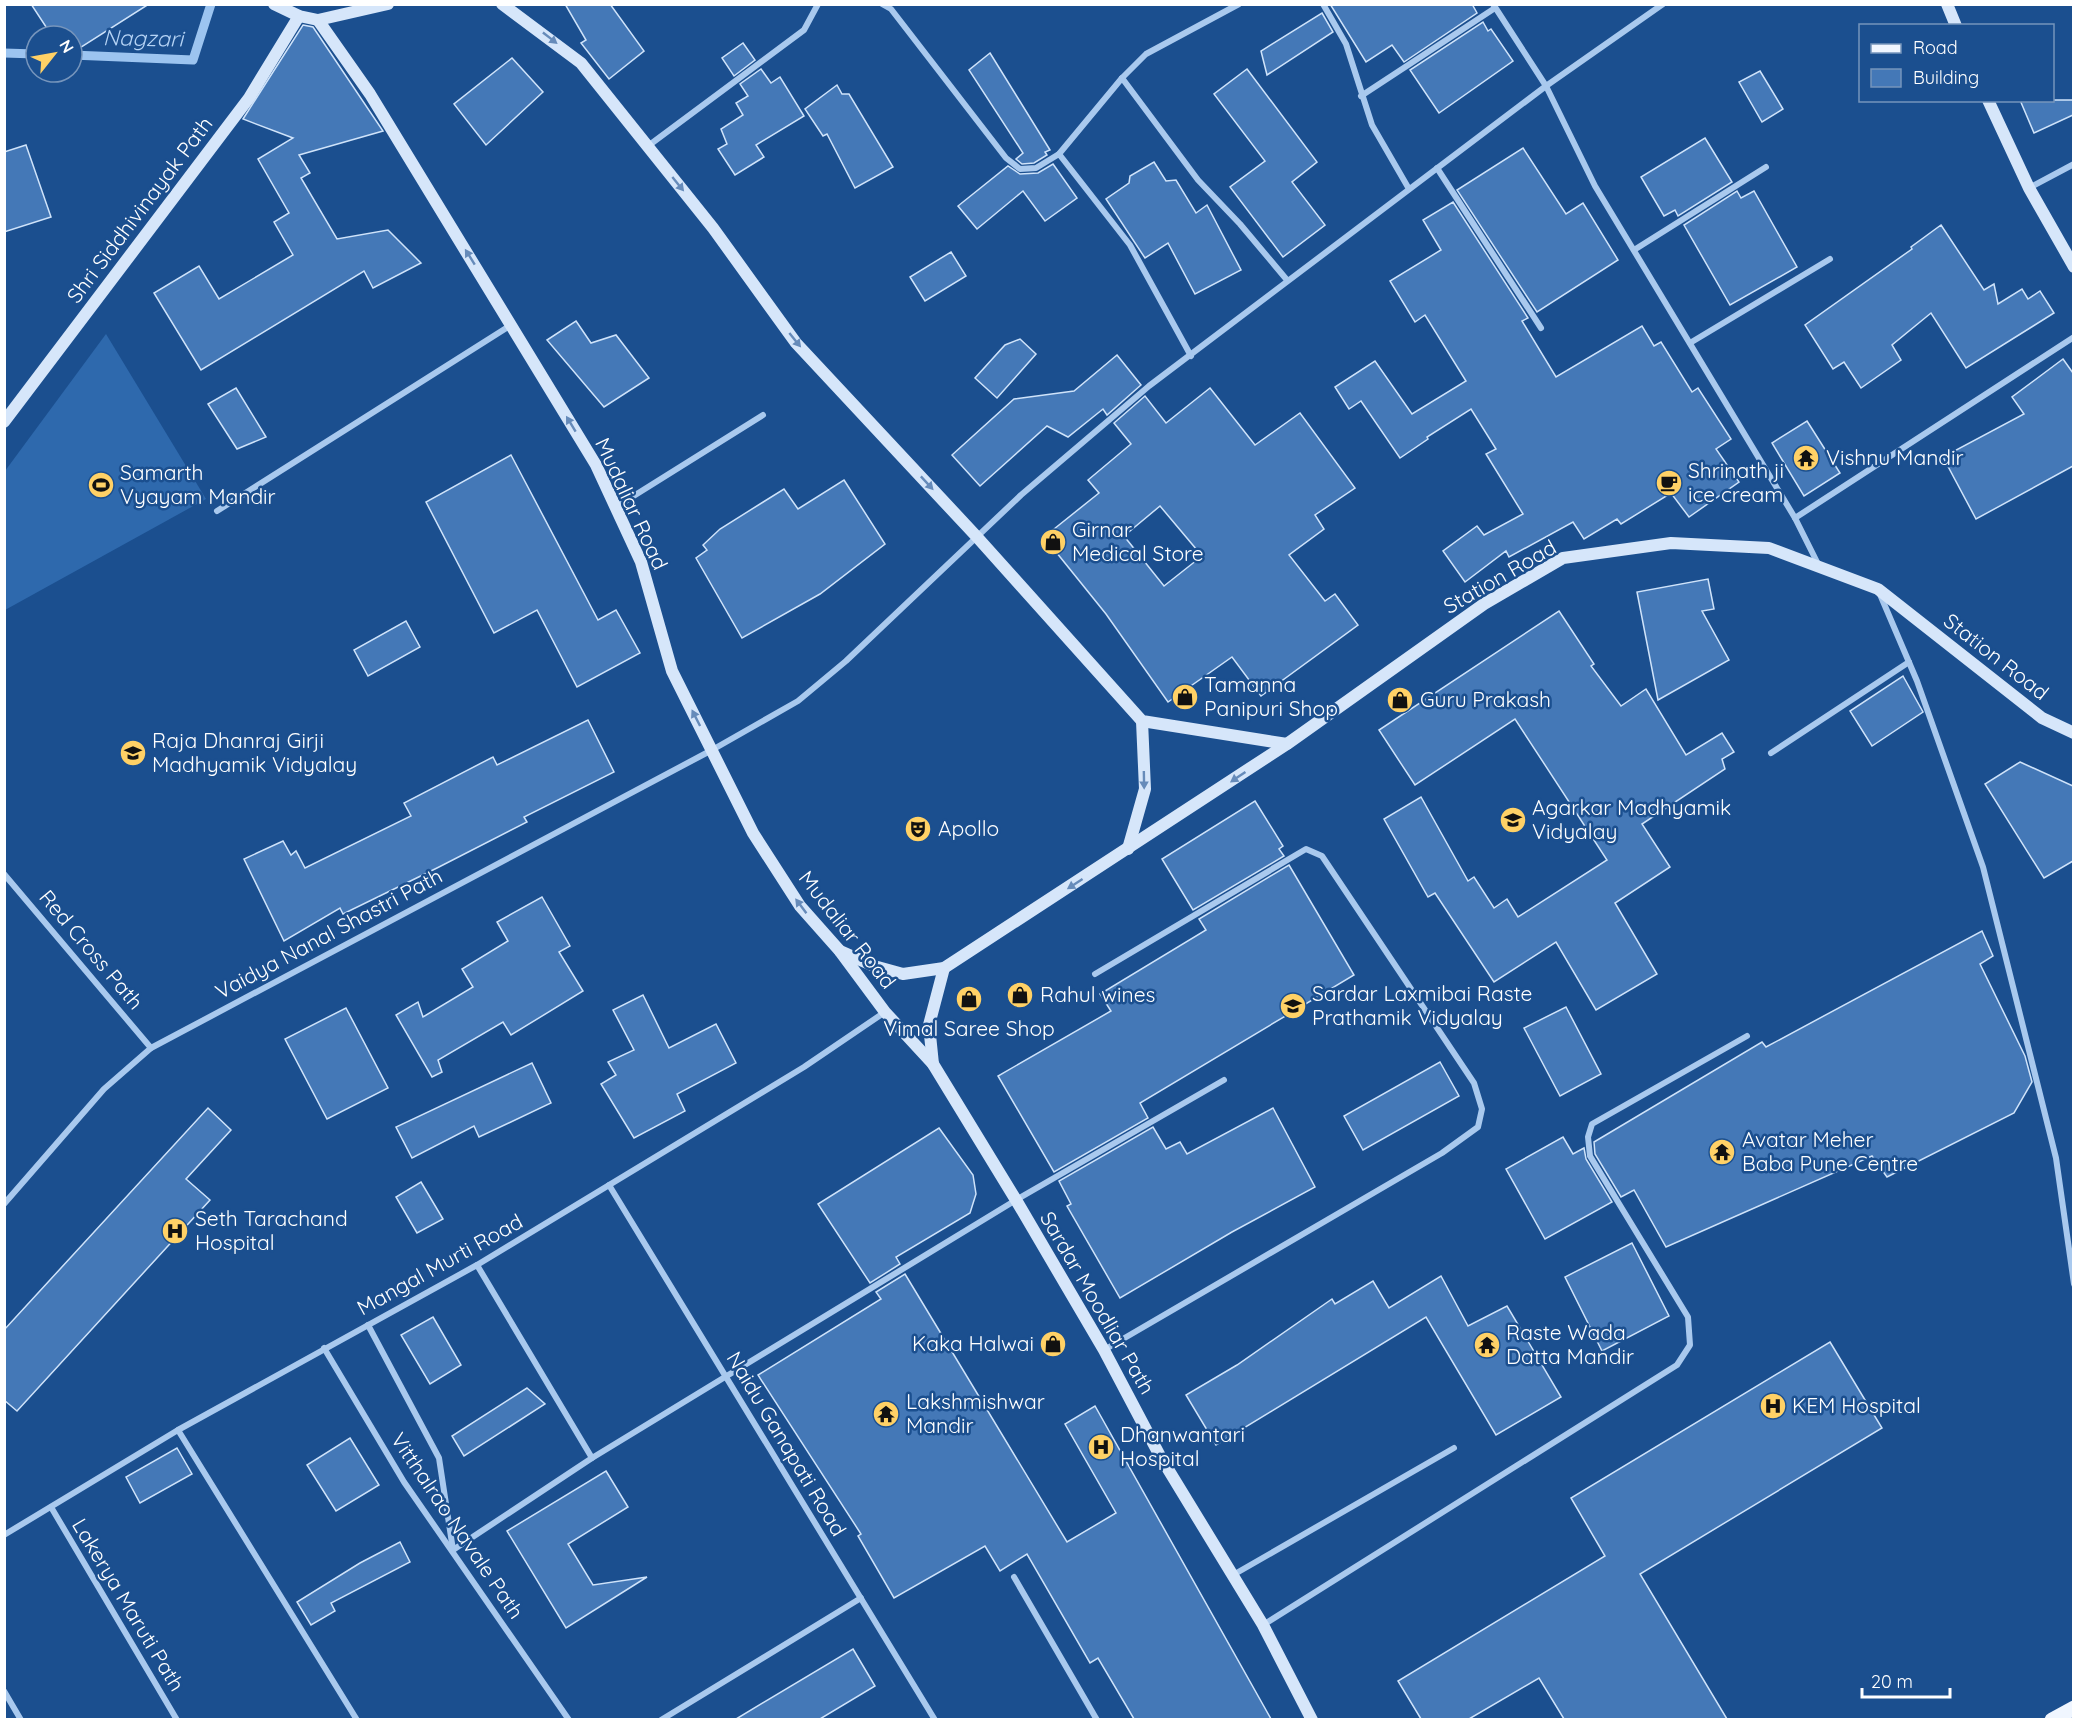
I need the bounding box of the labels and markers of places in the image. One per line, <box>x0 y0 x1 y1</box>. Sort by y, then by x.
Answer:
temple icon: Vishnu Mandir <box>1791 443 1821 473</box>
place label: Vishnu Mandir <box>1826 444 1964 470</box>
place label: Shrinath ji ice cream <box>1688 457 1784 507</box>
place label: Samarth Vyayam Mandir <box>120 459 276 509</box>
cafe icon: Shrinath ji ice cream <box>1654 468 1684 498</box>
sports icon: Samarth Vyayam Mandir <box>86 470 116 500</box>
place label: Girnar Medical Store <box>1072 516 1204 566</box>
shop icon: Girnar Medical Store <box>1038 527 1068 557</box>
place label: Tamanna Panipuri Shop <box>1204 671 1338 721</box>
shop icon: Tamanna Panipuri Shop <box>1170 682 1200 712</box>
shop icon: Guru Prakash <box>1385 685 1415 715</box>
place label: Guru Prakash <box>1420 686 1551 712</box>
place label: Raja Dhanraj Girji Madhyamik Vidyalay <box>152 727 357 777</box>
school or university icon: Raja Dhanraj Girji Madhyamik Vidyalay <box>118 738 148 768</box>
place label: Agarkar Madhyamik Vidyalay <box>1532 794 1731 844</box>
school or university icon: Agarkar Madhyamik Vidyalay <box>1498 805 1528 835</box>
theatre icon: Apollo <box>903 814 933 844</box>
place label: Apollo <box>938 815 999 841</box>
shop icon: Rahul wines <box>1005 980 1035 1010</box>
place label: Sardar Laxmibai Raste Prathamik Vidyalay <box>1312 980 1532 1030</box>
place label: Rahul wines <box>1040 981 1155 1007</box>
shop icon: Vimal Saree Shop <box>954 984 984 1014</box>
school or university icon: Sardar Laxmibai Raste Prathamik Vidyalay <box>1278 991 1308 1021</box>
place label: Vimal Saree Shop <box>883 1015 1055 1041</box>
place label: Avatar Meher Baba Pune Centre <box>1742 1126 1918 1176</box>
temple icon: Avatar Meher Baba Pune Centre <box>1707 1137 1737 1167</box>
place label: Seth Tarachand Hospital <box>195 1205 348 1255</box>
hospital icon: Seth Tarachand Hospital <box>160 1216 190 1246</box>
place label: Raste Wada Datta Mandir <box>1506 1319 1634 1369</box>
shop icon: Kaka Halwai <box>1038 1329 1068 1359</box>
place label: Kaka Halwai <box>912 1330 1034 1356</box>
temple icon: Raste Wada Datta Mandir <box>1472 1330 1502 1360</box>
place label: Lakshmishwar Mandir <box>906 1388 1045 1438</box>
hospital icon: KEM Hospital <box>1758 1391 1788 1421</box>
place label: KEM Hospital <box>1792 1392 1921 1418</box>
temple icon: Lakshmishwar Mandir <box>871 1399 901 1429</box>
place label: Dhanwantari Hospital <box>1120 1421 1245 1471</box>
hospital icon: Dhanwantari Hospital <box>1086 1432 1116 1462</box>

